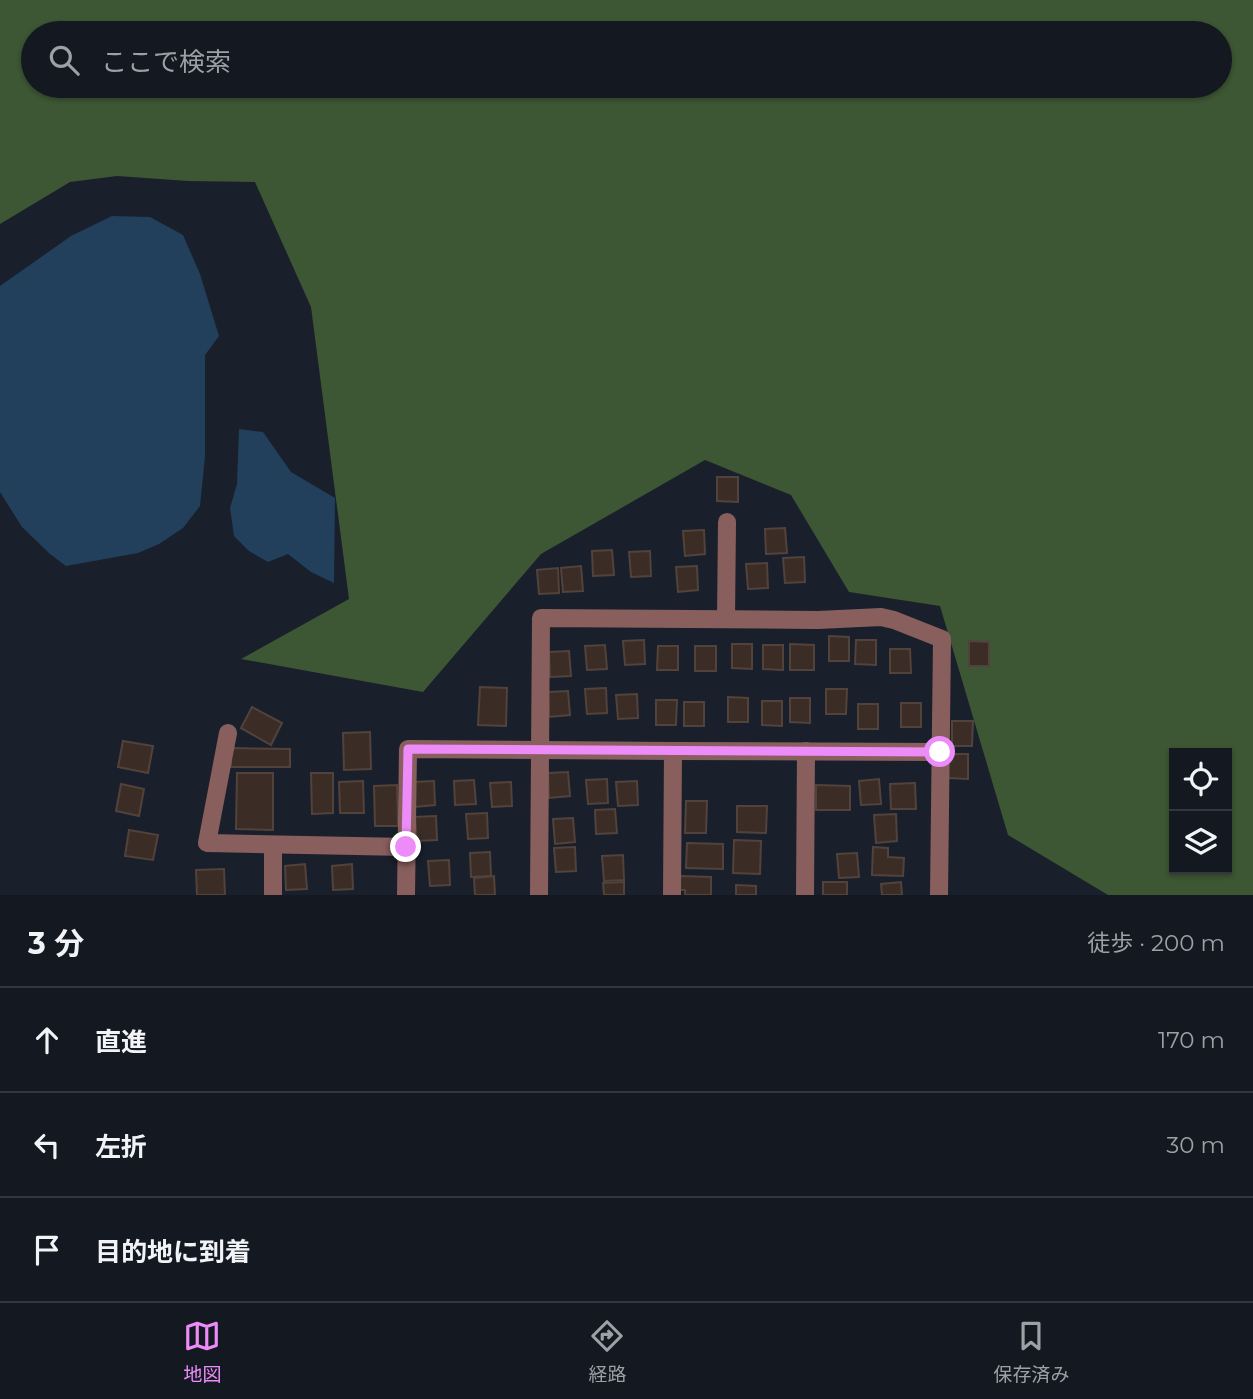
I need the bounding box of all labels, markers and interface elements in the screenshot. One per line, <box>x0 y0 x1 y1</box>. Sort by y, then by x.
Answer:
search box <box>21 21 1232 98</box>
icon: search <box>45 41 83 79</box>
text: ここで検索 <box>101 46 231 78</box>
route start <box>924 736 955 767</box>
map controls <box>1169 748 1232 874</box>
button: locate <box>1169 748 1232 811</box>
button: layers <box>1169 811 1232 874</box>
route end <box>390 831 421 862</box>
text: 3 分 <box>28 925 84 962</box>
text: 徒歩 · 200 m <box>1087 929 1225 957</box>
icon: ahead <box>28 1021 66 1059</box>
text: 直進 <box>95 1026 147 1058</box>
text: 170 m <box>1158 1026 1225 1054</box>
icon: left <box>28 1126 66 1164</box>
text: 左折 <box>95 1131 147 1163</box>
text: 30 m <box>1166 1131 1225 1159</box>
icon: arrive <box>28 1231 66 1269</box>
text: 目的地に到着 <box>95 1236 251 1268</box>
tab: 地図 <box>183 1317 222 1386</box>
tab: 経路 <box>588 1317 627 1386</box>
tab: 保存済み <box>993 1317 1070 1386</box>

